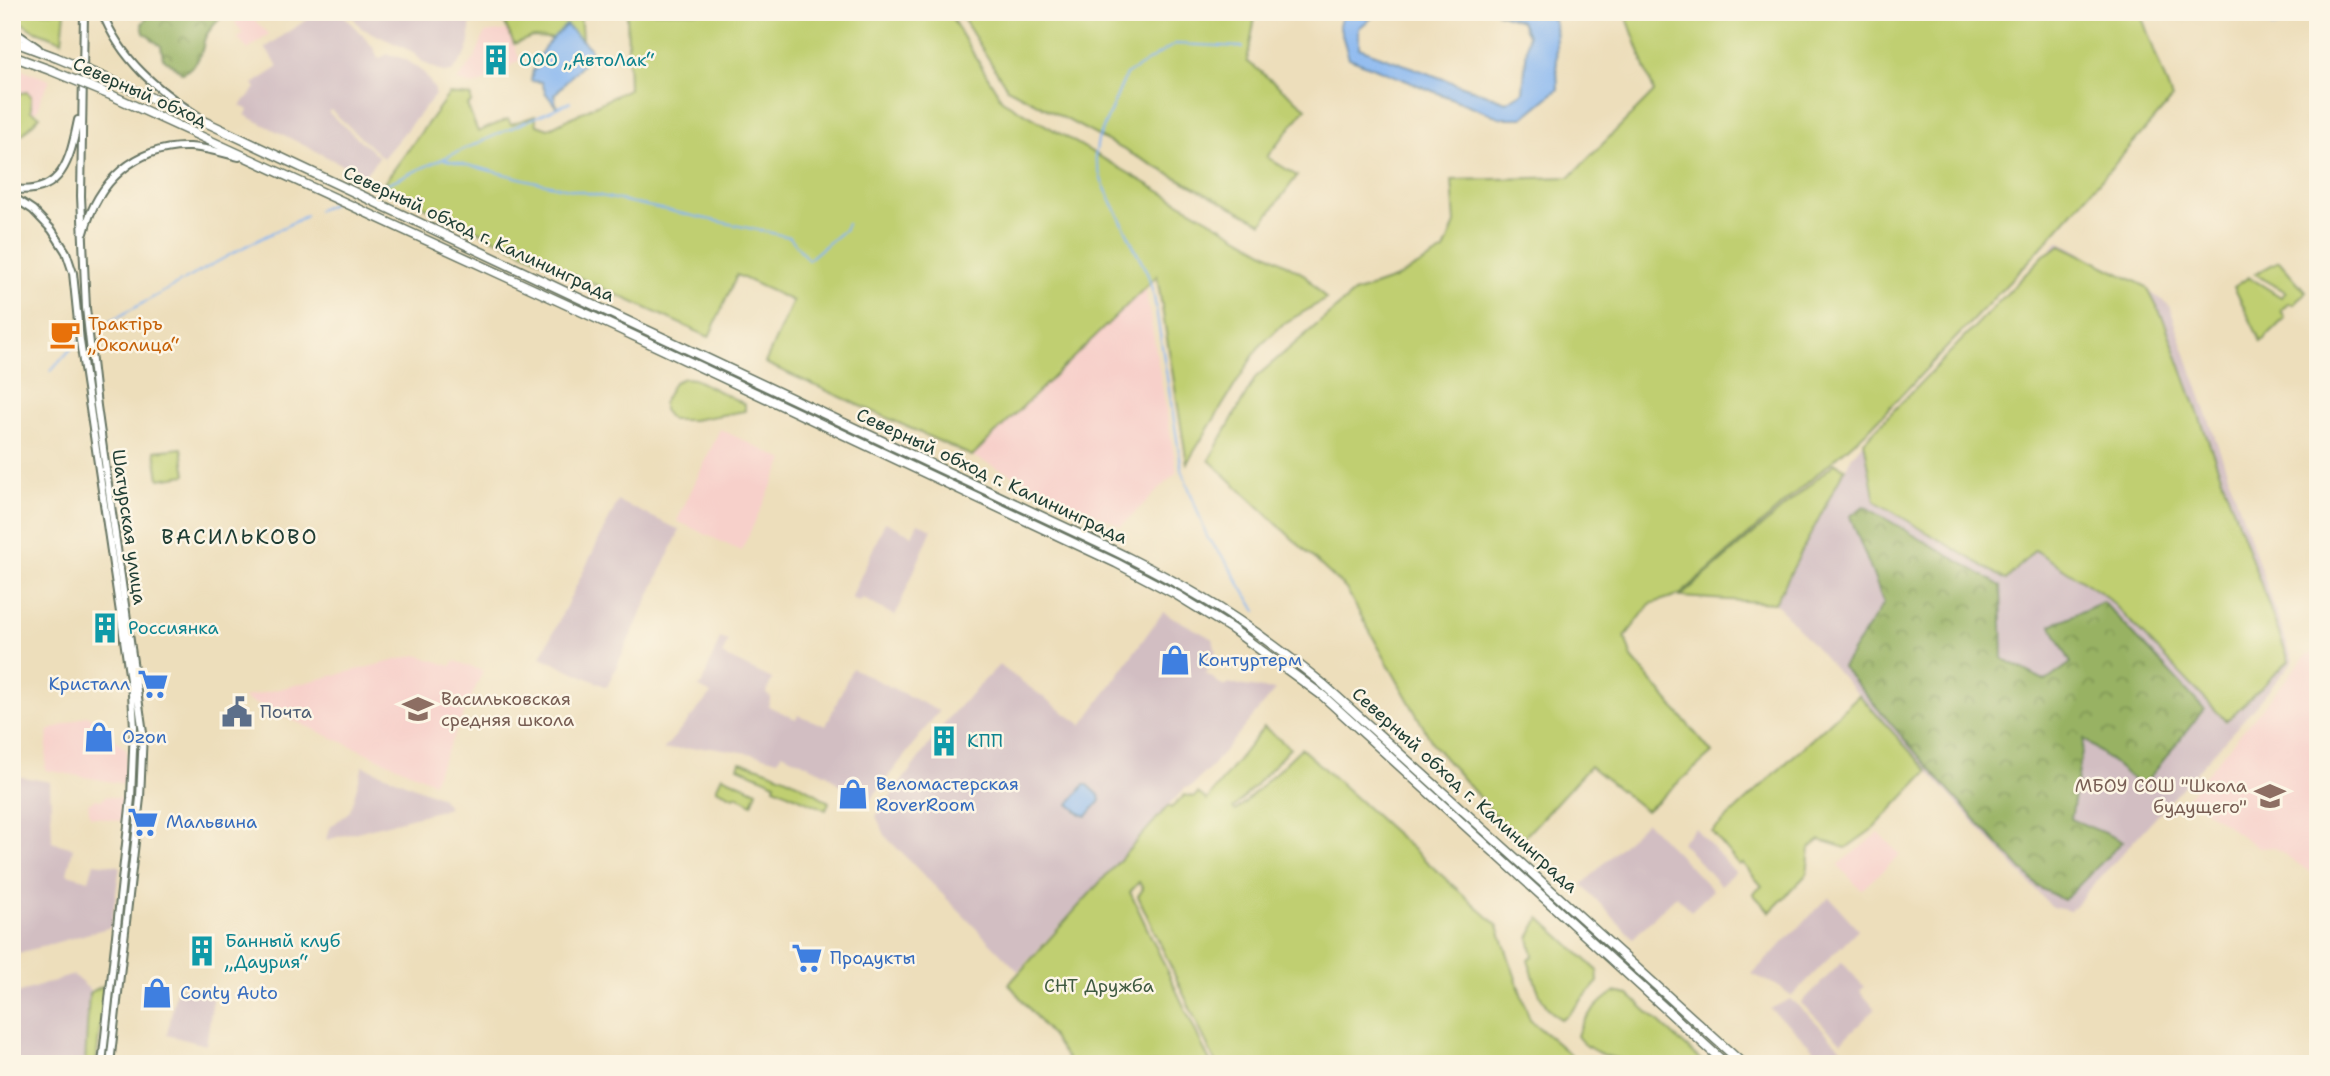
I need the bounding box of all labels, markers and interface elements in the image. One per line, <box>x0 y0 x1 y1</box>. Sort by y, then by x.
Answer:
building icon: ООО „АвтоЛак“ <box>479 43 513 77</box>
place label: ООО „АвтоЛак“ <box>519 48 655 72</box>
street label: Северный обход <box>69 52 212 133</box>
street label: Северный обход г. Калининграда <box>340 160 618 308</box>
place label: Трактiръ „Околица“ <box>87 312 180 357</box>
cafe icon: Трактiръ „Околица“ <box>48 317 82 351</box>
street label: Северный обход г. Калининграда <box>853 402 1131 550</box>
street label: Шатурская улица <box>106 448 152 606</box>
district label: ВАСИЛЬКОВО <box>161 523 319 551</box>
building icon: Россиянка <box>88 611 122 645</box>
place label: Россиянка <box>128 616 219 640</box>
shop icon: Контуртерм <box>1158 643 1192 677</box>
place label: Контуртерм <box>1198 648 1302 672</box>
supermarket icon: Кристалл <box>136 667 170 701</box>
place label: Кристалл <box>49 672 130 696</box>
street label: Северный обход г. Калининграда <box>1347 682 1583 898</box>
place label: Васильковская средняя школа <box>441 687 574 732</box>
school or university icon: Васильковская средняя школа <box>401 692 435 726</box>
public building icon: Почта <box>220 695 254 729</box>
place label: Почта <box>260 700 312 724</box>
shop icon: Ozon <box>82 720 116 754</box>
building icon: КПП <box>927 724 961 758</box>
place label: Ozon <box>122 725 167 749</box>
place label: КПП <box>967 729 1003 753</box>
place label: Веломастерская RoverRoom <box>876 772 1019 817</box>
place label: МБОУ СОШ "Школа будущего" <box>2075 774 2247 819</box>
shop icon: Веломастерская RoverRoom <box>836 777 870 811</box>
school or university icon: МБОУ СОШ "Школа будущего" <box>2253 779 2287 813</box>
supermarket icon: Мальвина <box>126 805 160 839</box>
place label: Мальвина <box>166 810 257 834</box>
place label: Банный клуб „Даурия“ <box>224 929 341 974</box>
building icon: Банный клуб „Даурия“ <box>185 934 219 968</box>
supermarket icon: Продукты <box>790 941 824 975</box>
place label: Продукты <box>830 946 916 970</box>
park label: СНТ Дружба <box>1044 974 1154 998</box>
shop icon: Conty Auto <box>140 976 174 1010</box>
place label: Conty Auto <box>180 981 278 1005</box>

